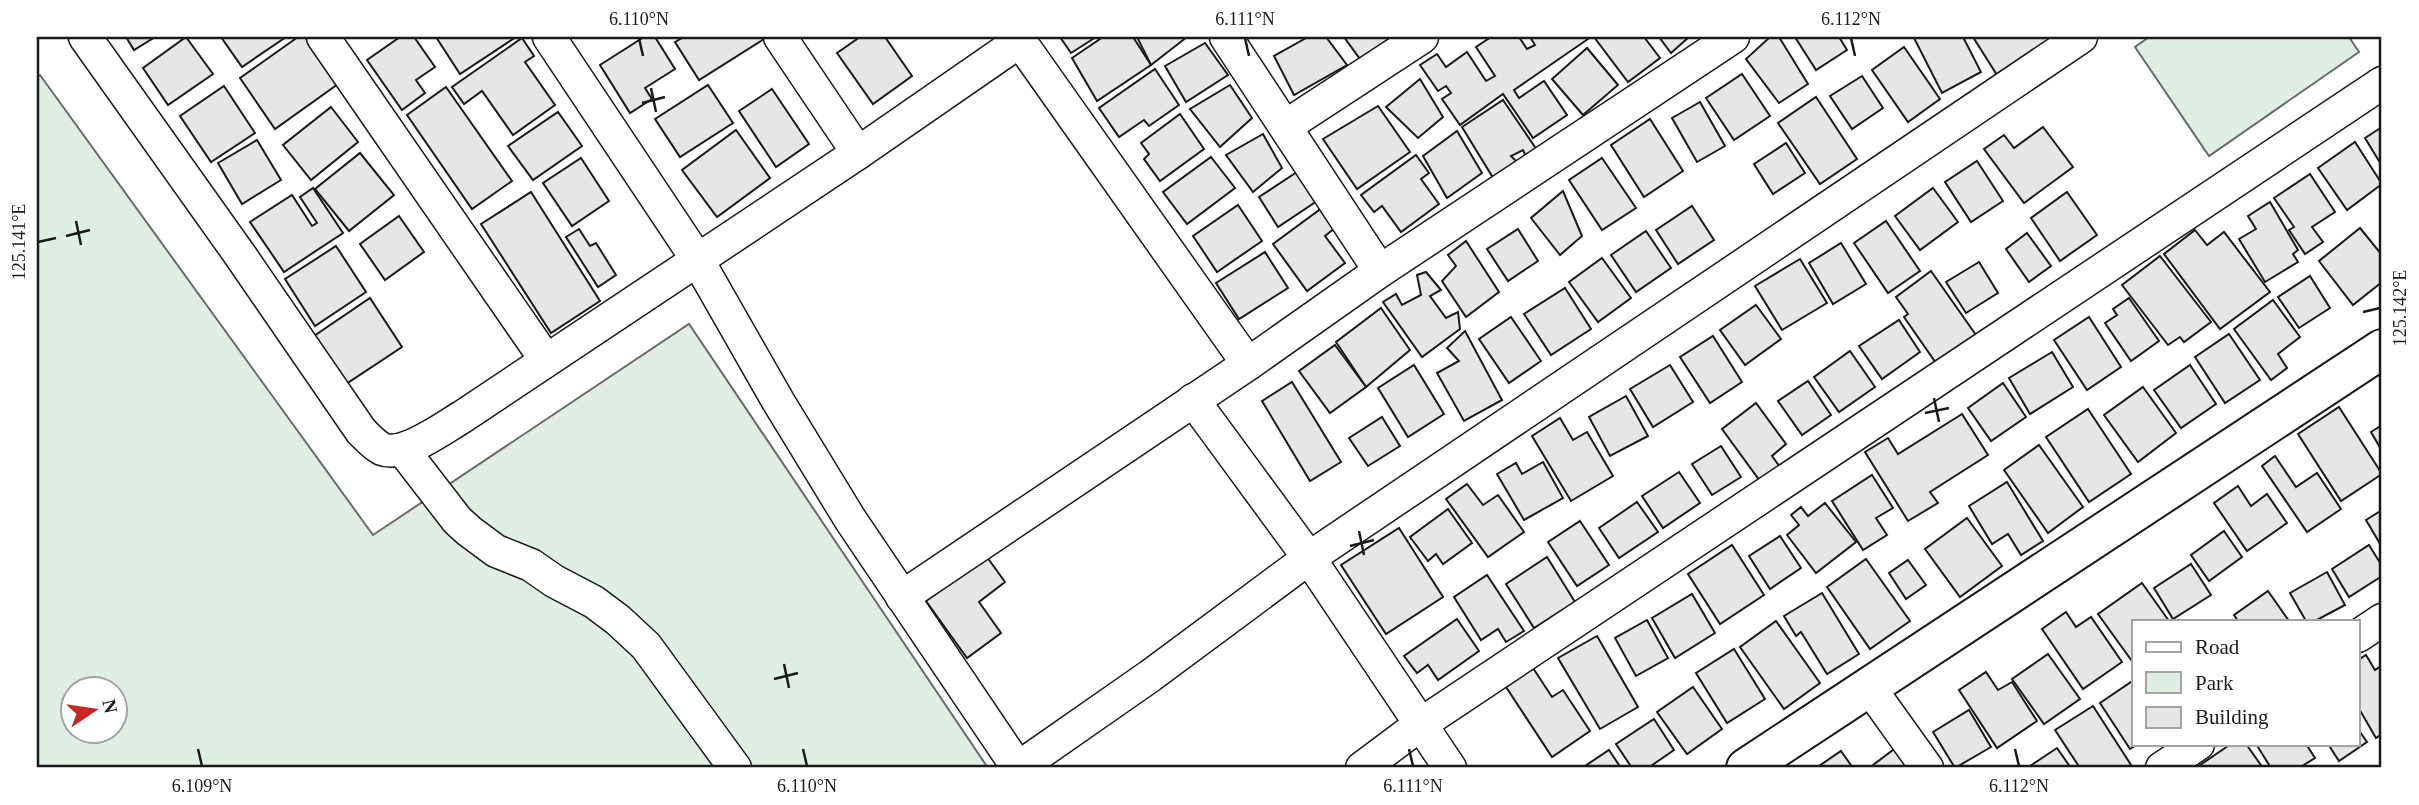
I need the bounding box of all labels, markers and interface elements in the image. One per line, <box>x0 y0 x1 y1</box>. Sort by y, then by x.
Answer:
text: 6.110°N <box>609 9 669 29</box>
text: 6.111°N <box>1215 9 1275 29</box>
text: 6.112°N <box>1821 9 1881 29</box>
text: 125.141°E <box>9 204 29 280</box>
text: 125.142°E <box>2390 270 2410 346</box>
legend <box>2132 620 2360 746</box>
text: Road <box>2195 635 2240 659</box>
text: Park <box>2195 671 2234 695</box>
north arrow <box>60 676 130 746</box>
text: N <box>98 697 122 716</box>
text: Building <box>2195 705 2269 729</box>
text: 6.109°N <box>172 776 232 796</box>
text: 6.110°N <box>777 776 837 796</box>
text: 6.111°N <box>1383 776 1443 796</box>
text: 6.112°N <box>1989 776 2049 796</box>

